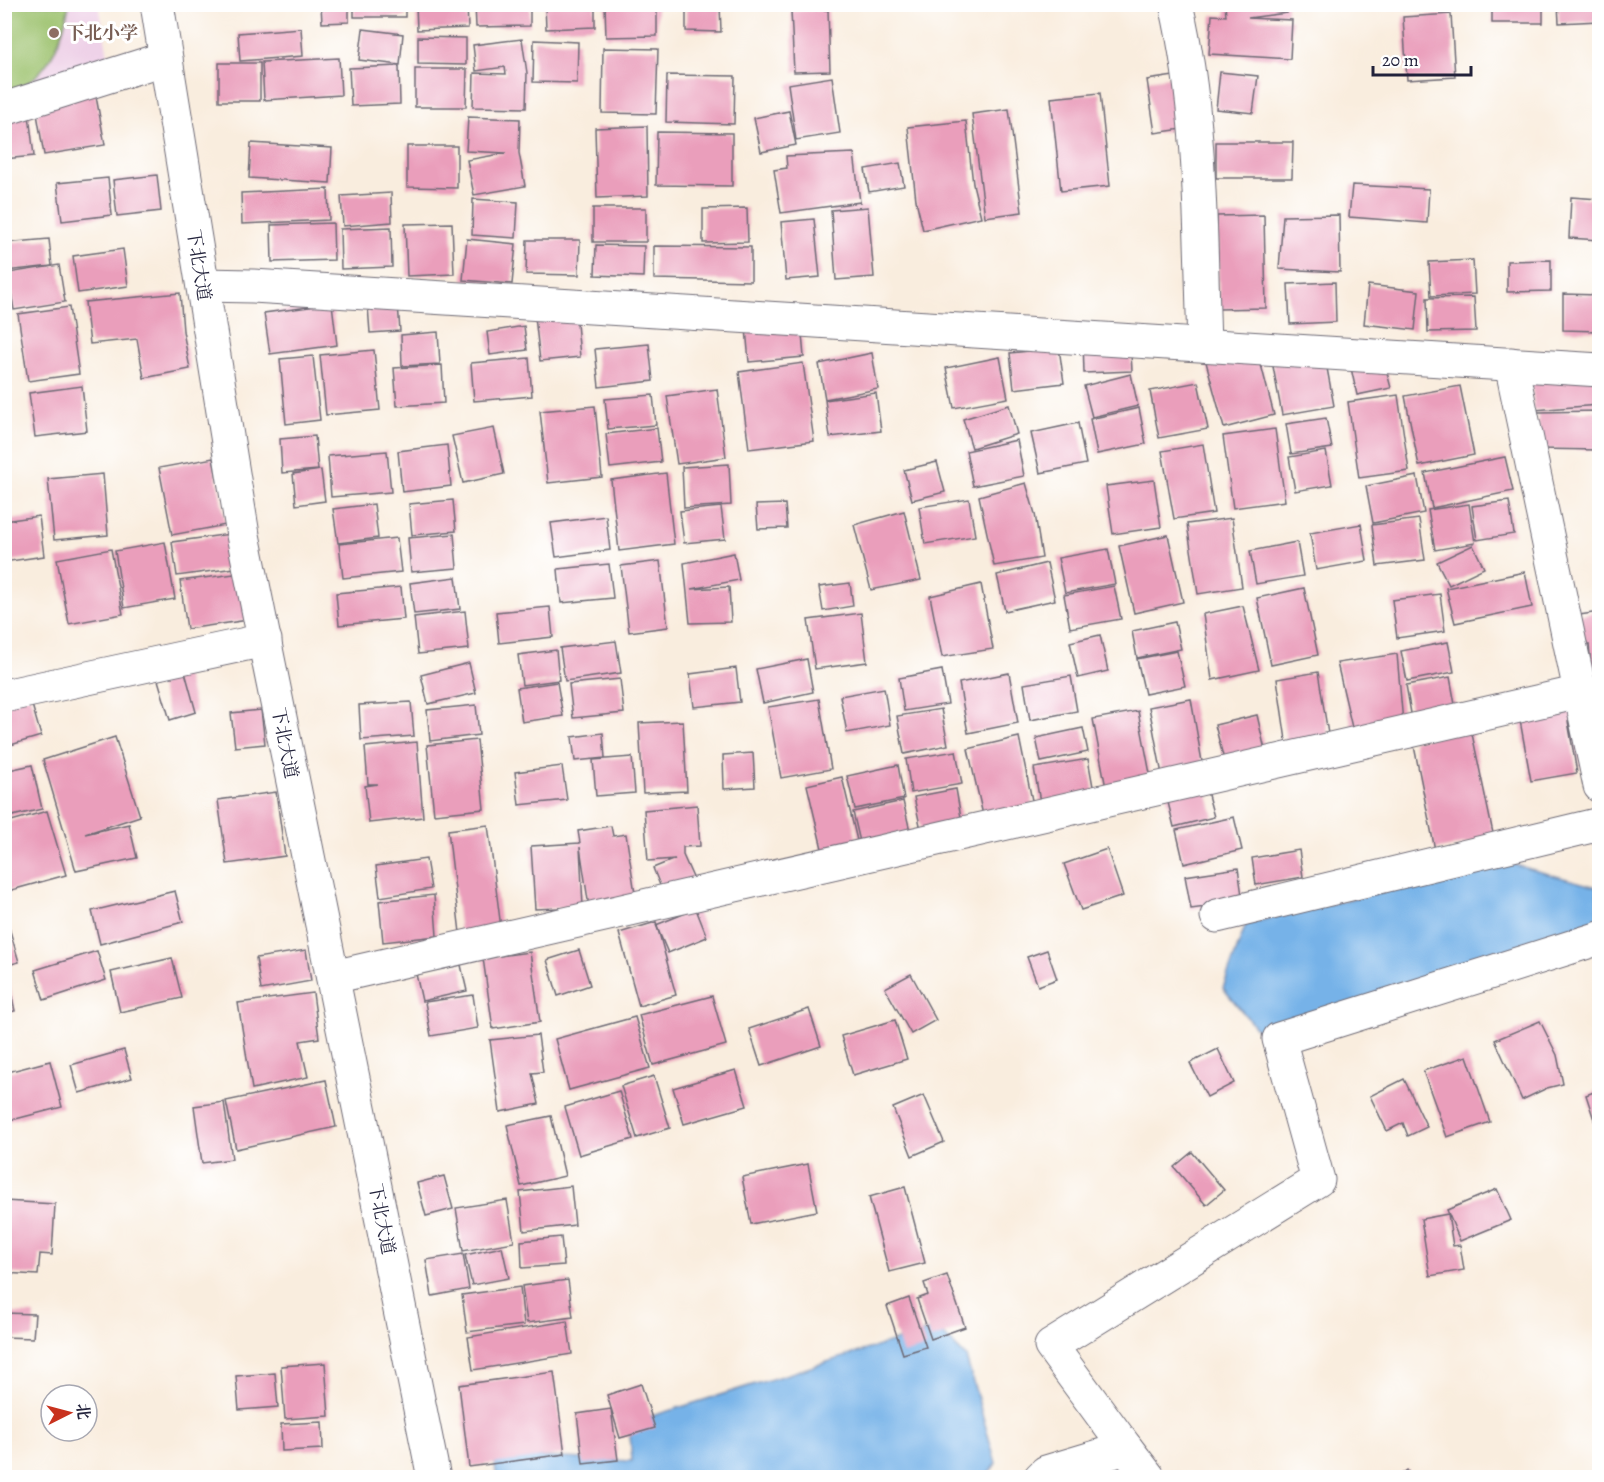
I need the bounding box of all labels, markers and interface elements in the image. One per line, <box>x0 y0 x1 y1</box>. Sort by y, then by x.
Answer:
place label: 下北小学 <box>66 21 138 45</box>
marker: 下北小学 <box>47 26 61 40</box>
scale bar <box>1373 39 1470 77</box>
text: 20 m <box>1382 48 1419 72</box>
street label: 下北大道 <box>182 228 216 302</box>
street label: 下北大道 <box>266 705 304 781</box>
street label: 下北大道 <box>363 1181 401 1257</box>
north arrow <box>39 1383 99 1443</box>
text: 北 <box>71 1402 95 1421</box>

